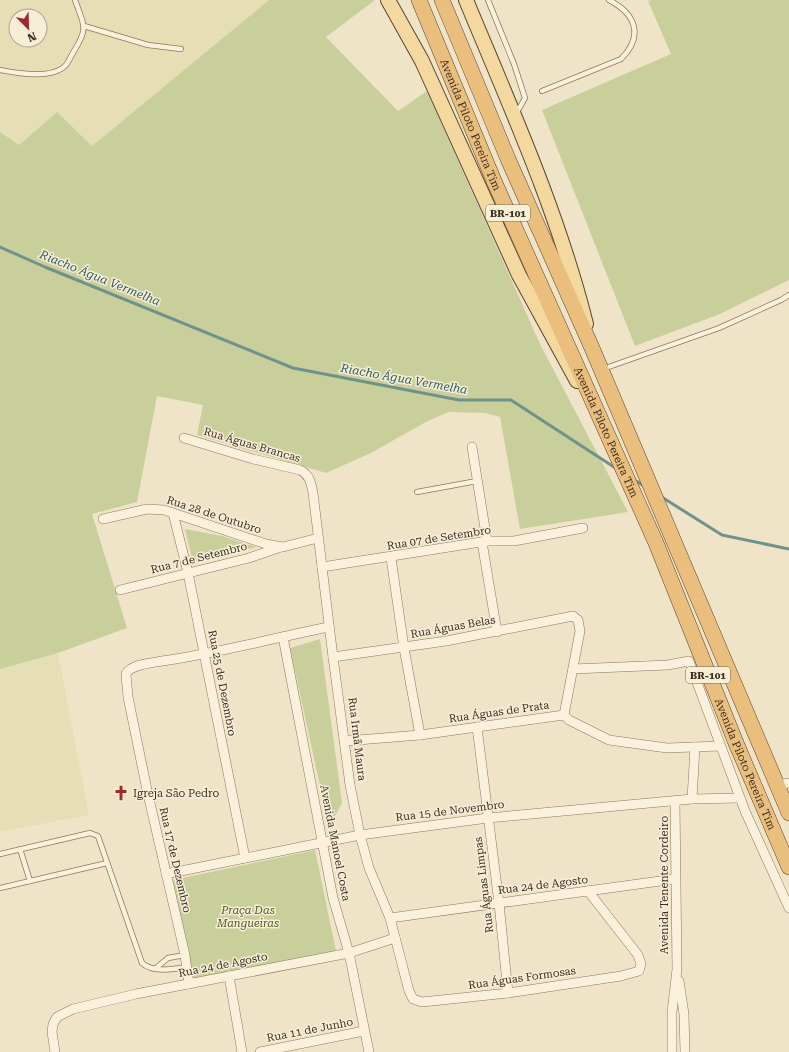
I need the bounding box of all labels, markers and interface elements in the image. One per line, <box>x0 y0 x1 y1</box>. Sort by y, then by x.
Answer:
north arrow <box>8 8 48 48</box>
text: N <box>25 29 38 45</box>
street label: Avenida Piloto Pereira Tim <box>438 57 504 193</box>
road number: BR-101 <box>486 205 530 221</box>
water label: Riacho Água Vermelha <box>37 247 162 309</box>
water label: Riacho Água Vermelha <box>338 361 469 397</box>
street label: Avenida Piloto Pereira Tim <box>572 365 641 499</box>
street label: Rua Águas Brancas <box>202 424 302 465</box>
street label: Rua 28 de Outubro <box>165 494 263 537</box>
street label: Rua 07 de Setembro <box>386 523 492 553</box>
street label: Rua 7 de Setembro <box>149 540 249 576</box>
street label: Rua Águas Belas <box>409 612 496 641</box>
street label: Rua 25 de Dezembro <box>205 629 239 737</box>
road number: BR-101 <box>686 667 730 683</box>
street label: Avenida Piloto Pereira Tim <box>712 696 779 832</box>
street label: Rua Irmã Maura <box>345 697 369 781</box>
street label: Rua Águas de Prata <box>448 698 550 725</box>
church icon: Igreja São Pedro <box>112 784 130 802</box>
street label: Avenida Manoel Costa <box>317 784 353 902</box>
place label: Igreja São Pedro <box>133 787 219 800</box>
street label: Rua 15 de Novembro <box>395 798 505 824</box>
street label: Rua 17 de Dezembro <box>157 806 194 914</box>
street label: Avenida Tenente Cordeiro <box>658 815 671 954</box>
street label: Rua Águas Limpas <box>471 836 496 934</box>
street label: Rua 24 de Agosto <box>497 873 589 897</box>
park label: Praça Das Mangueiras <box>216 904 279 930</box>
street label: Rua 24 de Agosto <box>177 950 269 980</box>
street label: Rua Águas Formosas <box>467 963 577 992</box>
street label: Rua 11 de Junho <box>266 1015 355 1045</box>

